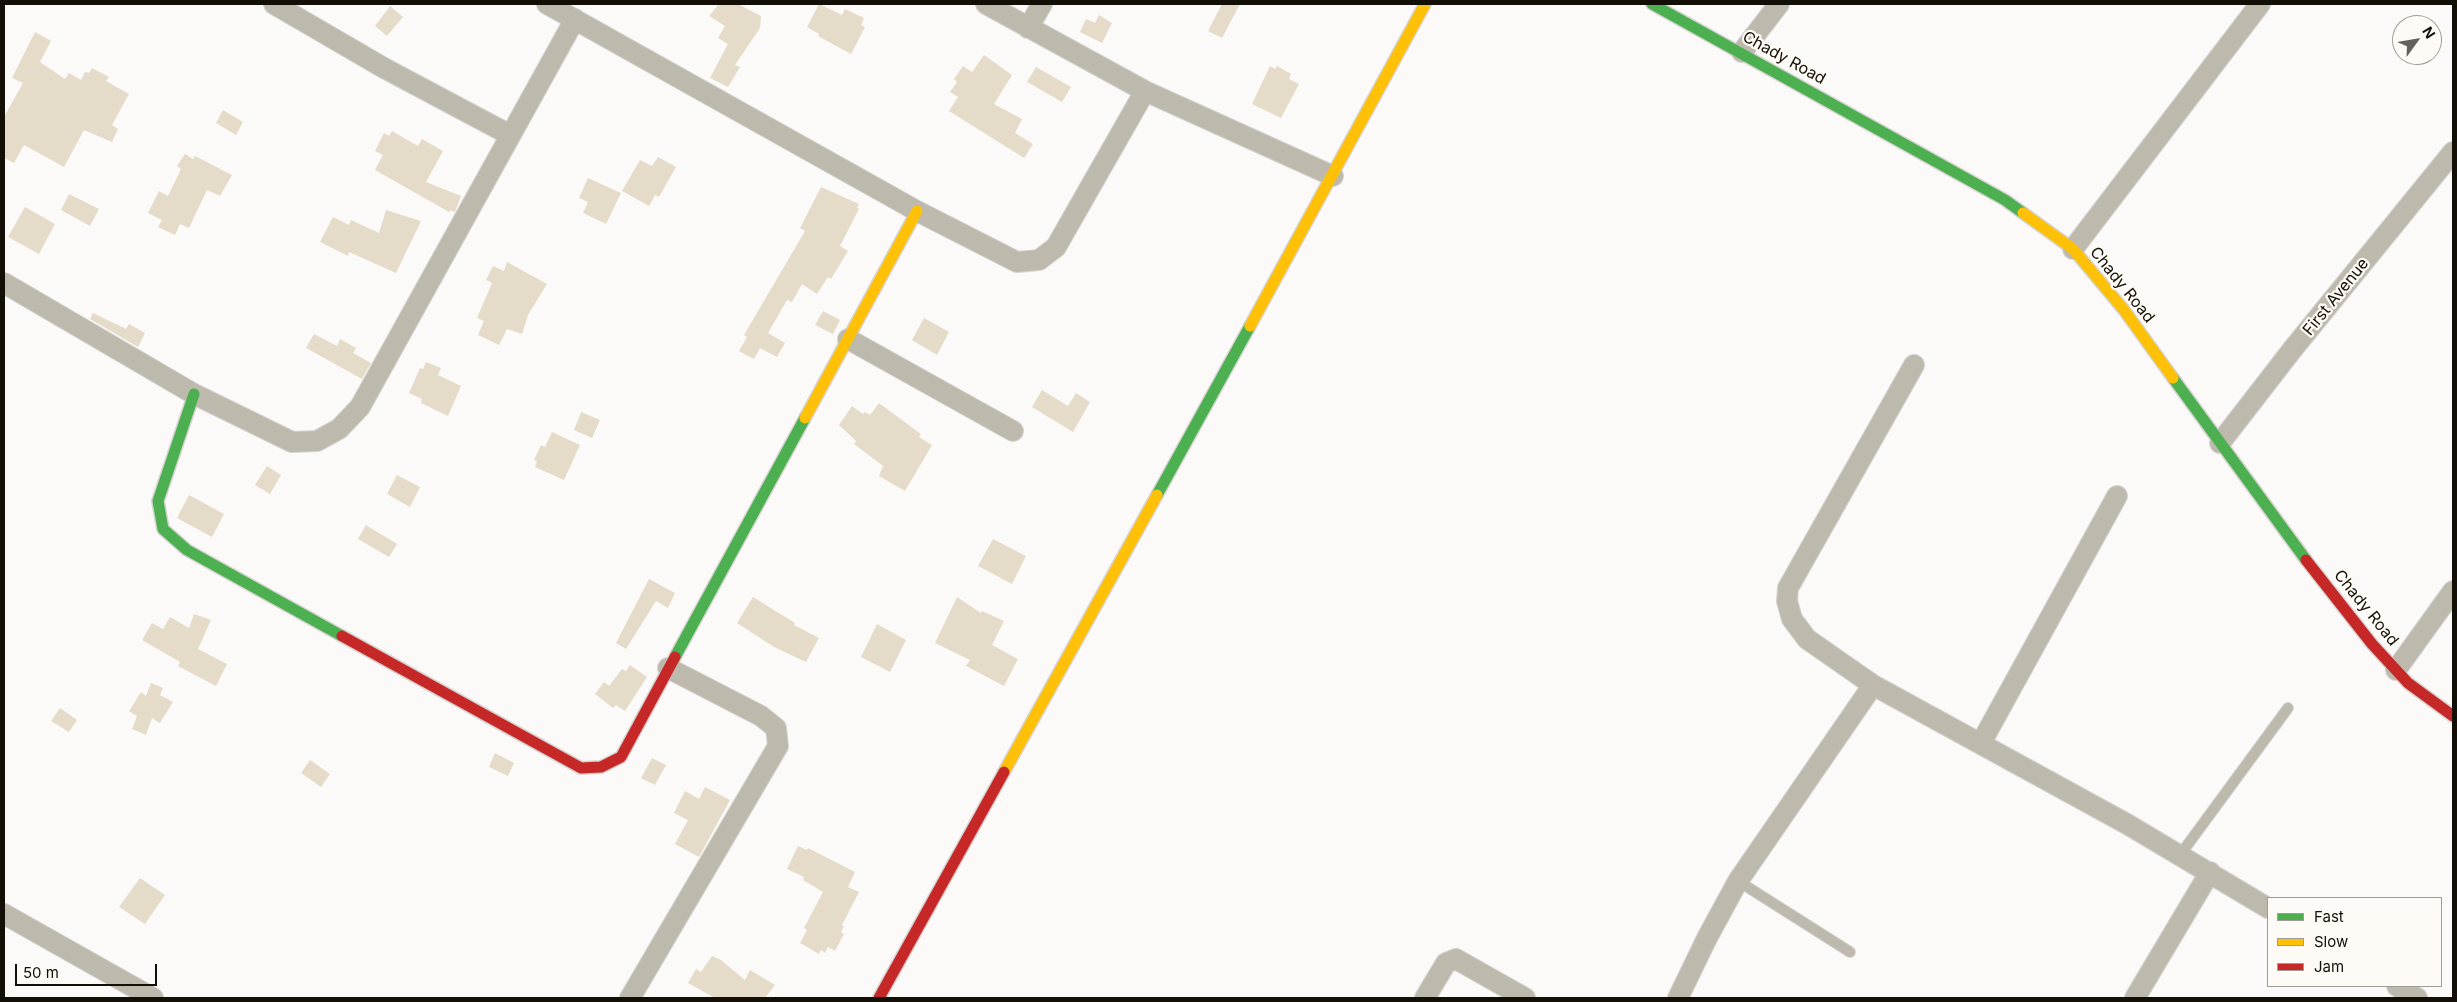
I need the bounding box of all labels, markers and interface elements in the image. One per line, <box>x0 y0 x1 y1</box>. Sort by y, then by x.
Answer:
north arrow <box>2392 15 2442 65</box>
text: N <box>2419 23 2439 41</box>
street label: Chady Road <box>1739 27 1829 89</box>
street label: Chady Road <box>2086 243 2158 327</box>
street label: First Avenue <box>2299 255 2373 339</box>
street label: Chady Road <box>2330 566 2402 650</box>
legend <box>2267 897 2442 987</box>
text: Fast <box>2314 907 2344 926</box>
text: Slow <box>2314 932 2348 951</box>
scale bar <box>18 954 160 986</box>
text: Jam <box>2314 957 2344 976</box>
text: 50 m <box>23 963 59 982</box>

